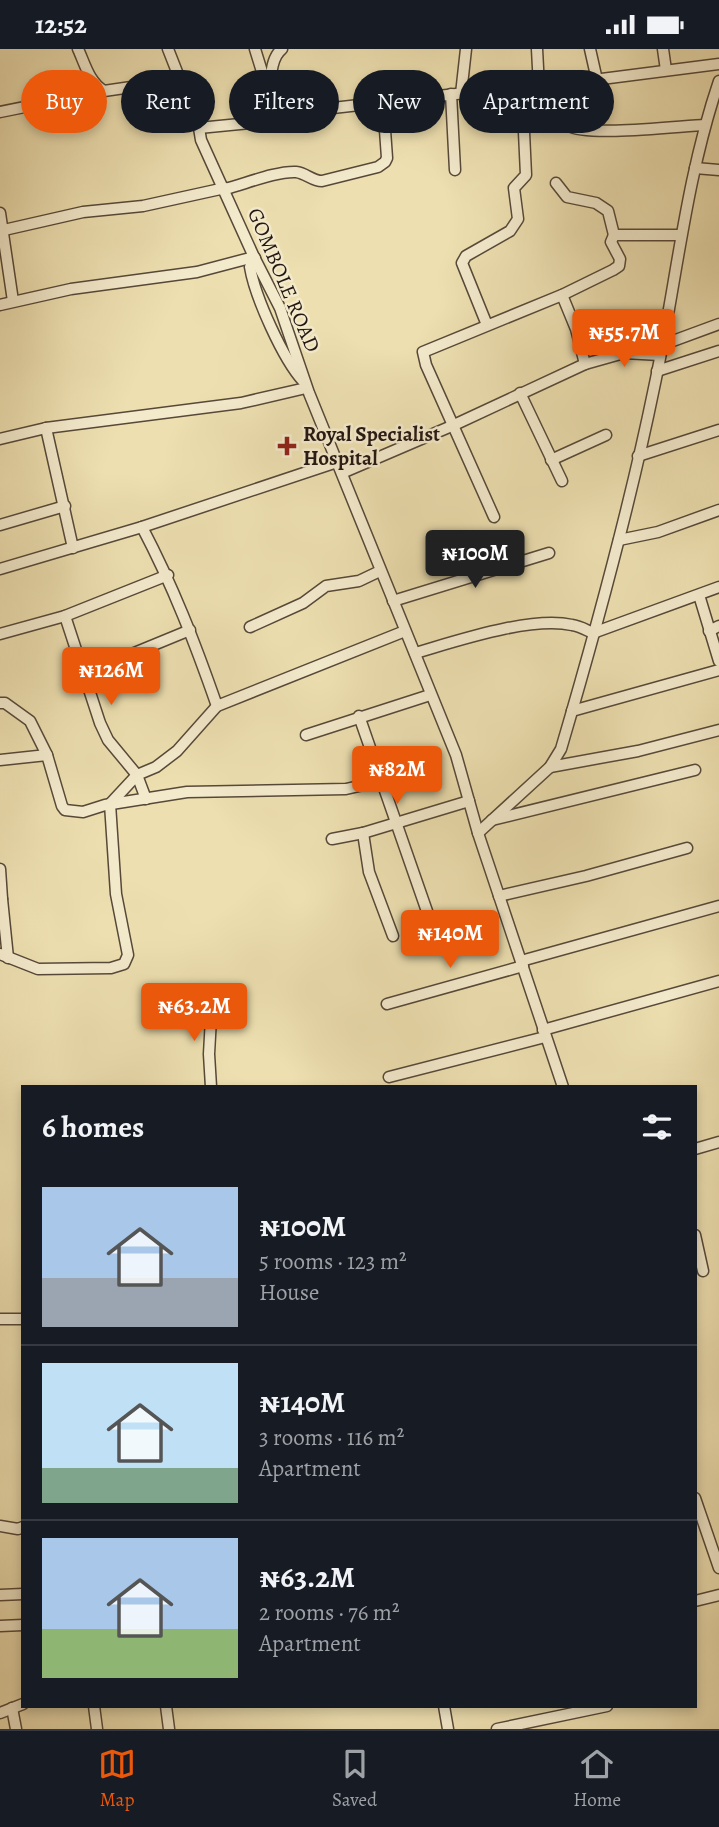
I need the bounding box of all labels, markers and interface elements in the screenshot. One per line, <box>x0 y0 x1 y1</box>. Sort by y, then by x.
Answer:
text: 12:52 <box>35 7 87 42</box>
chip: Buy <box>21 70 107 133</box>
chip: Rent <box>121 70 215 133</box>
chip: Filters <box>229 70 339 133</box>
chip: New <box>353 70 445 133</box>
chip: Apartment <box>459 70 614 133</box>
street label: GOMBOLE ROAD <box>241 204 327 356</box>
pin: ₦55.7M <box>567 309 681 369</box>
text: ₦55.7M <box>588 316 660 347</box>
place label: Royal Specialist Hospital <box>303 420 440 472</box>
marker: Royal Specialist Hospital <box>277 436 297 456</box>
pin: ₦100M <box>426 531 524 590</box>
text: ₦100M <box>442 537 508 568</box>
pin: ₦126M <box>62 647 160 707</box>
text: ₦126M <box>78 654 144 685</box>
pin: ₦82M <box>356 747 438 806</box>
text: ₦82M <box>368 753 426 784</box>
pin: ₦140M <box>401 911 499 970</box>
text: ₦140M <box>417 917 483 948</box>
pin: ₦63.2M <box>137 983 251 1043</box>
text: ₦63.2M <box>157 990 231 1021</box>
text: 6 homes <box>42 1107 144 1147</box>
icon: filters <box>638 1108 676 1146</box>
text: ₦100M <box>259 1206 346 1246</box>
icon: home <box>98 1215 182 1299</box>
text: 5 rooms · 123 m² <box>259 1246 407 1277</box>
text: House <box>259 1277 319 1308</box>
text: ₦140M <box>259 1382 345 1422</box>
icon: home <box>98 1391 182 1475</box>
text: 3 rooms · 116 m² <box>259 1422 404 1453</box>
text: Apartment <box>259 1453 361 1484</box>
text: ₦63.2M <box>259 1557 355 1597</box>
icon: home <box>98 1566 182 1650</box>
text: 2 rooms · 76 m² <box>259 1597 400 1628</box>
text: Apartment <box>259 1628 361 1659</box>
tab: Map <box>98 1745 136 1813</box>
tab: Saved <box>332 1745 377 1813</box>
tab: Home <box>573 1745 621 1813</box>

